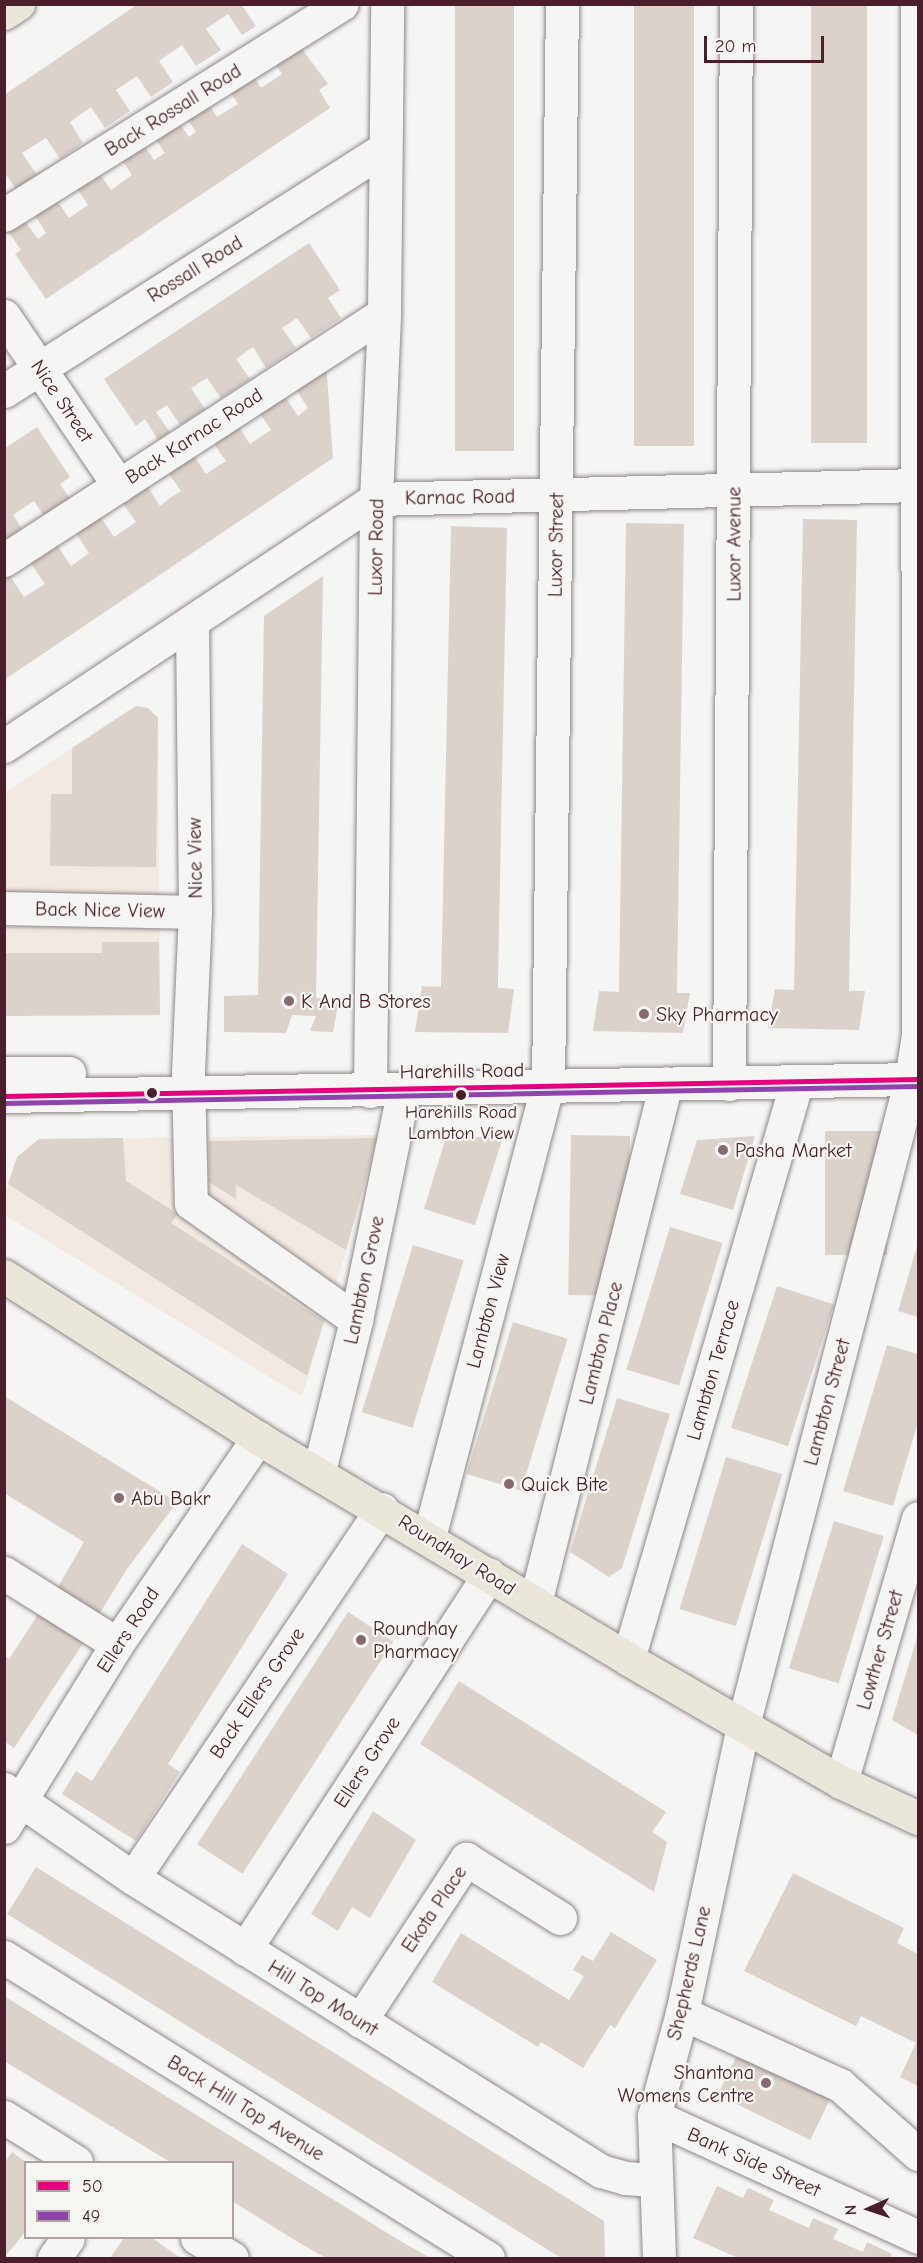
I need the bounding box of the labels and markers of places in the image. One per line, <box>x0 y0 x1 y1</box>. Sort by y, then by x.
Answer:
place label: K And B Stores <box>301 989 431 1013</box>
marker: K And B Stores <box>282 994 296 1008</box>
place label: Sky Pharmacy <box>656 1002 778 1026</box>
marker: Sky Pharmacy <box>637 1007 651 1021</box>
unlabelled marker <box>146 1087 158 1099</box>
marker: Harehills Road Lambton View <box>455 1089 467 1101</box>
place label: Harehills Road Lambton View <box>405 1103 517 1146</box>
place label: Pasha Market <box>735 1138 852 1162</box>
marker: Pasha Market <box>716 1143 730 1157</box>
place label: Quick Bite <box>521 1472 608 1496</box>
marker: Quick Bite <box>502 1477 516 1491</box>
place label: Abu Bakr <box>131 1486 211 1510</box>
marker: Abu Bakr <box>112 1491 126 1505</box>
place label: Roundhay Pharmacy <box>373 1616 459 1663</box>
marker: Roundhay Pharmacy <box>354 1633 368 1647</box>
place label: Shantona Womens Centre <box>618 2060 754 2107</box>
marker: Shantona Womens Centre <box>759 2076 773 2090</box>

